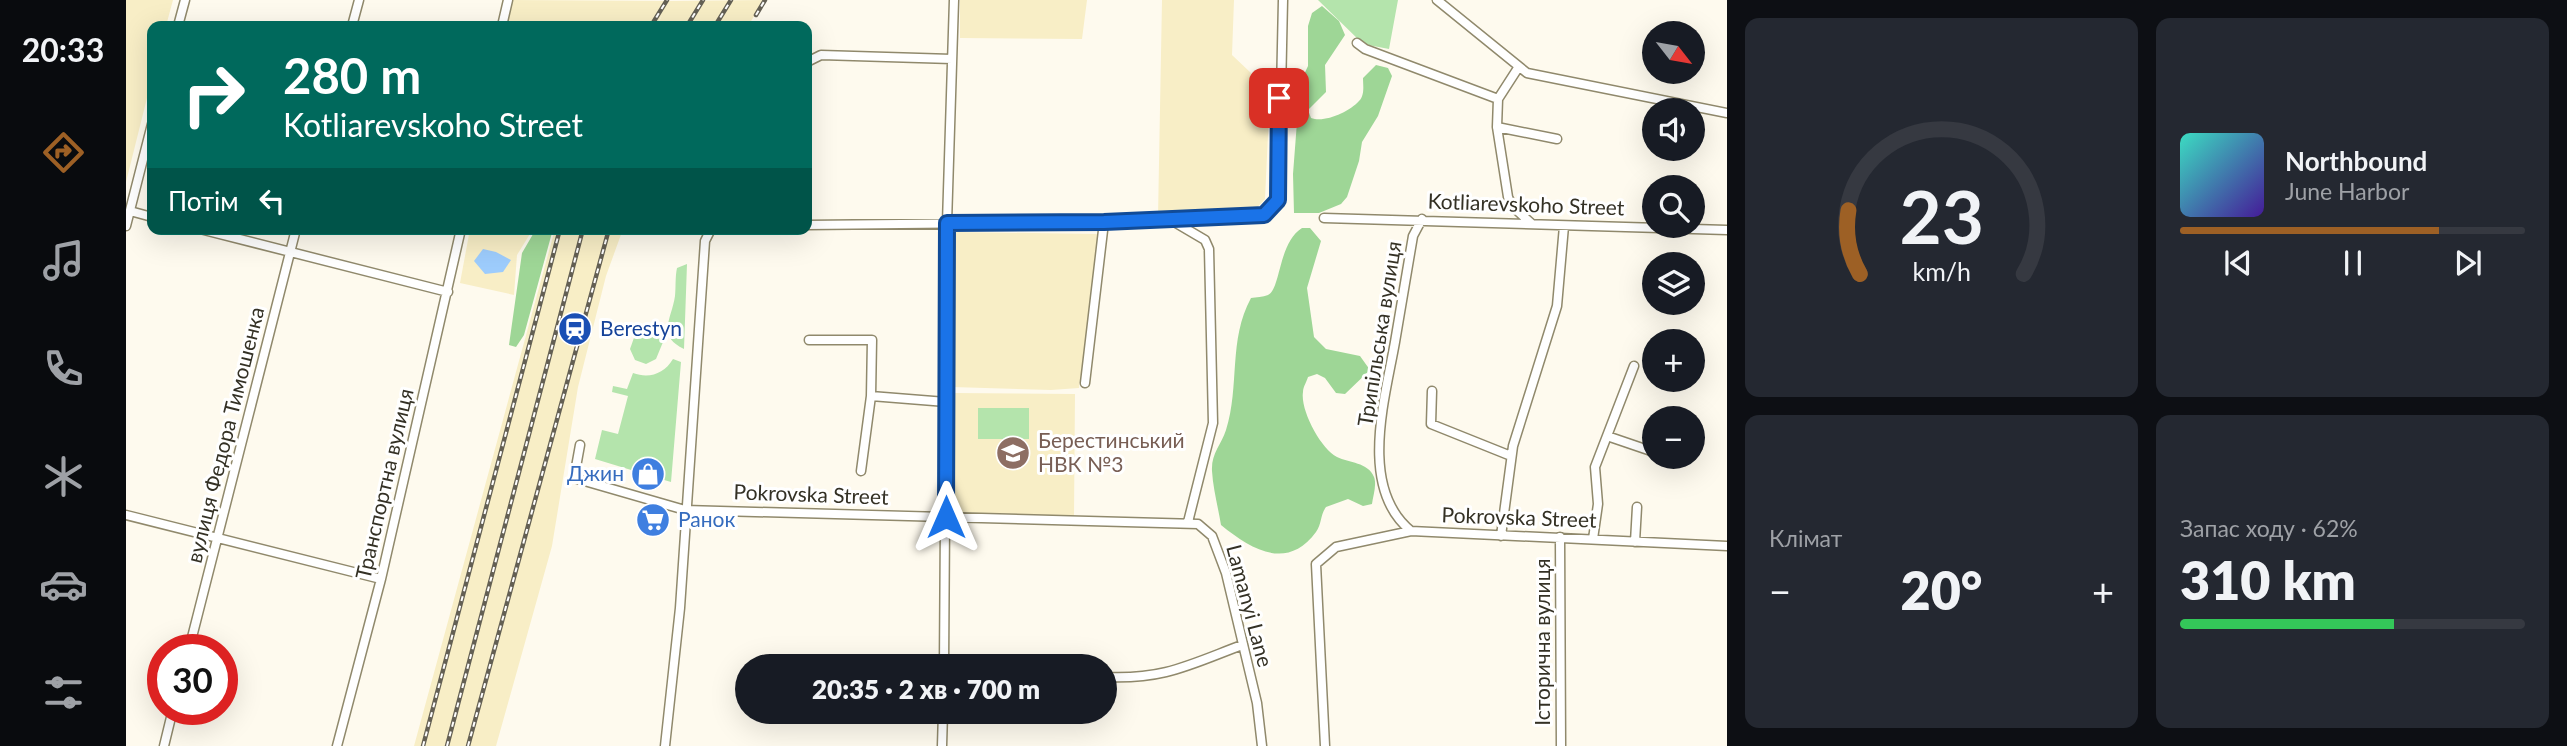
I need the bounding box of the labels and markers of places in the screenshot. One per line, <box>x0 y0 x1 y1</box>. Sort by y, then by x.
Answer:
pin <box>1249 68 1309 128</box>
station icon: Berestyn <box>556 310 594 348</box>
place label: Berestyn <box>600 315 682 340</box>
place label: Берестинський НВК №3 <box>1038 427 1185 476</box>
school or university icon: Берестинський НВК №3 <box>994 434 1032 472</box>
shop icon: Джин <box>629 455 667 493</box>
place label: Джин <box>567 460 624 485</box>
supermarket icon: Ранок <box>634 501 672 539</box>
place label: Ранок <box>678 506 735 531</box>

